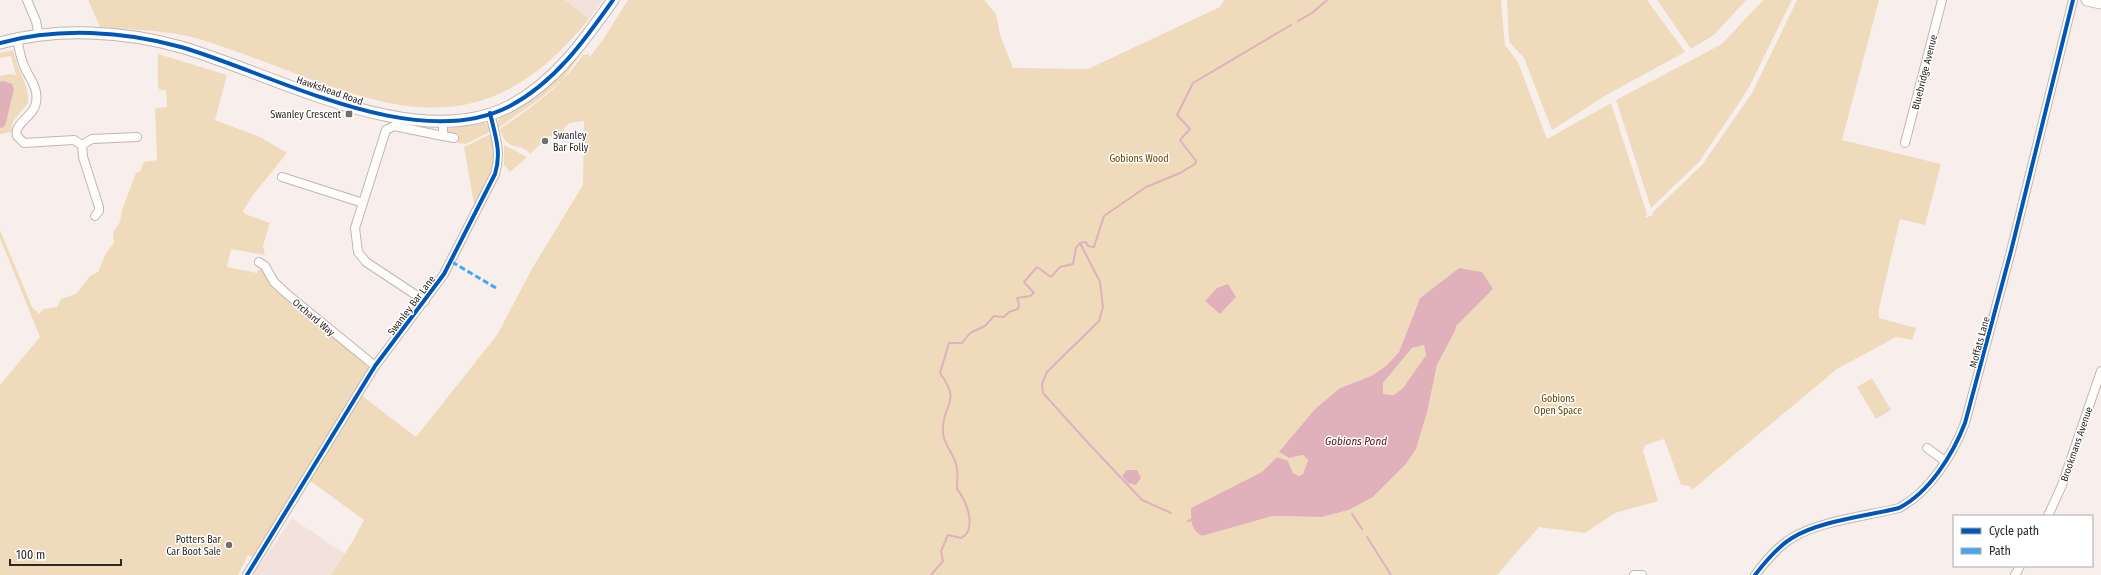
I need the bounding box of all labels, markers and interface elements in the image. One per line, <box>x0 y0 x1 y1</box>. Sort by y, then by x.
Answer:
street label: Bluebridge Avenue <box>1910 33 1940 111</box>
street label: Hawkshead Road <box>295 74 365 108</box>
place label: Swanley Crescent <box>270 109 342 121</box>
marker: Swanley Crescent <box>344 109 354 119</box>
place label: Swanley Bar Folly <box>553 130 589 154</box>
marker: Swanley Bar Folly <box>540 136 550 146</box>
park label: Gobions Wood <box>1109 153 1169 165</box>
street label: Swanley Bar Lane <box>385 273 438 338</box>
street label: Orchard Way <box>290 297 337 339</box>
street label: Moffats Lane <box>1967 315 1993 369</box>
park label: Gobions Open Space <box>1534 393 1582 417</box>
street label: Brookmans Avenue <box>2059 405 2095 483</box>
water label: Gobions Pond <box>1325 435 1387 448</box>
legend <box>1953 515 2093 567</box>
text: Cycle path <box>1989 524 2039 538</box>
place label: Potters Bar Car Boot Sale <box>166 534 222 558</box>
marker: Potters Bar Car Boot Sale <box>224 540 234 550</box>
scale bar <box>10 541 121 567</box>
text: Path <box>1989 544 2011 558</box>
text: 100 m <box>16 548 45 562</box>

